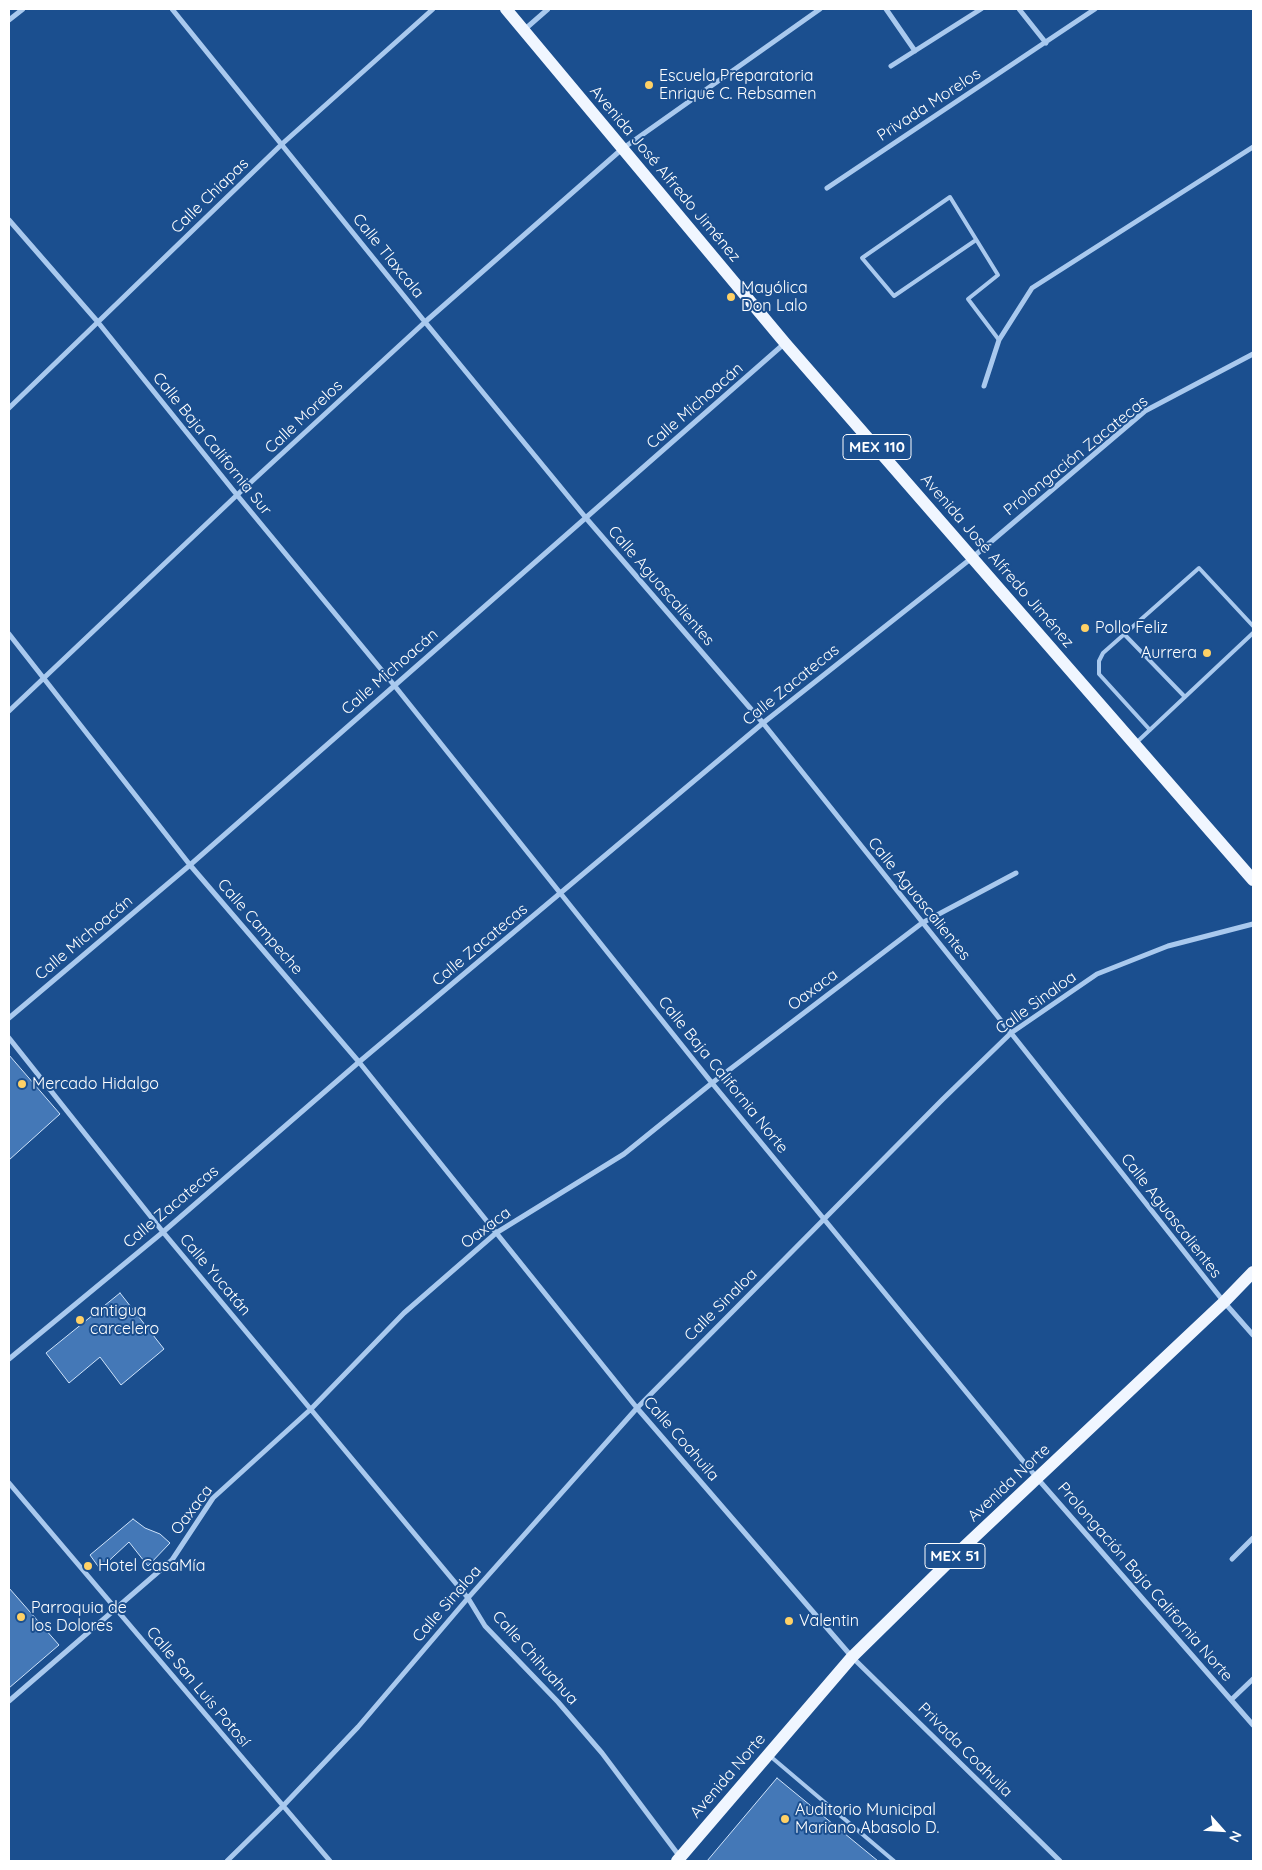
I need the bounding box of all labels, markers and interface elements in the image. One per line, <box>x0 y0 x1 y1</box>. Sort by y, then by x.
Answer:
street label: Privada Morelos <box>874 64 984 146</box>
place label: Escuela Preparatoria Enrique C. Rebsamen <box>659 66 816 104</box>
marker: Escuela Preparatoria Enrique C. Rebsamen <box>643 79 655 91</box>
street label: Avenida José Alfredo Jiménez <box>586 82 744 266</box>
street label: Calle Chiapas <box>167 154 253 238</box>
street label: Calle Tlaxcala <box>348 210 428 302</box>
place label: Mayólica Don Lalo <box>741 278 808 316</box>
marker: Mayólica Don Lalo <box>725 291 737 303</box>
street label: Calle Michoacán <box>643 359 747 453</box>
street label: Calle Baja California Sur <box>148 369 276 519</box>
street label: Calle Morelos <box>261 376 347 458</box>
street label: Prolongación Zacatecas <box>1000 392 1152 520</box>
road number: MEX 110 <box>843 434 911 460</box>
street label: Avenida José Alfredo Jiménez <box>916 470 1078 652</box>
street label: Calle Aguascalientes <box>604 522 718 650</box>
place label: Pollo Feliz <box>1095 618 1168 638</box>
marker: Pollo Feliz <box>1079 622 1091 634</box>
street label: Calle Michoacán <box>338 625 442 719</box>
street label: Calle Zacatecas <box>739 640 843 730</box>
place label: Aurrera <box>1141 643 1197 663</box>
marker: Aurrera <box>1201 647 1213 659</box>
street label: Calle Aguascalientes <box>864 834 974 964</box>
street label: Calle Campeche <box>213 875 307 979</box>
street label: Calle Michoacán <box>31 892 137 984</box>
street label: Calle Zacatecas <box>428 900 532 990</box>
street label: Oaxaca <box>784 965 842 1015</box>
street label: Calle Sinaloa <box>992 967 1080 1039</box>
street label: Calle Baja California Norte <box>654 993 792 1157</box>
place label: Mercado Hidalgo <box>32 1074 159 1094</box>
marker: Mercado Hidalgo <box>16 1078 28 1090</box>
street label: Calle Aguascalientes <box>1116 1150 1226 1282</box>
street label: Calle Zacatecas <box>119 1162 223 1252</box>
street label: Oaxaca <box>457 1203 515 1253</box>
street label: Calle Yucatán <box>175 1230 255 1320</box>
street label: Calle Sinaloa <box>681 1265 761 1345</box>
place label: antigua carcelero <box>90 1301 159 1339</box>
marker: antigua carcelero <box>74 1314 86 1326</box>
street label: Calle Coahuila <box>639 1393 723 1485</box>
street label: Avenida Norte <box>964 1440 1054 1526</box>
street label: Prolongación Baja California Norte <box>1053 1479 1237 1685</box>
street label: Oaxaca <box>167 1481 217 1539</box>
road number: MEX 51 <box>925 1544 985 1568</box>
place label: Hotel CasaMía <box>98 1556 205 1576</box>
marker: Hotel CasaMía <box>82 1560 94 1572</box>
street label: Calle Sinaloa <box>409 1562 485 1646</box>
place label: Parroquia de los Dolores <box>31 1598 127 1636</box>
street label: Calle Chihuahua <box>488 1607 582 1709</box>
marker: Parroquia de los Dolores <box>15 1611 27 1623</box>
place label: Valentin <box>799 1611 859 1631</box>
marker: Valentin <box>783 1615 795 1627</box>
street label: Calle San Luis Potosí <box>142 1623 254 1751</box>
street label: Privada Coahuila <box>914 1699 1016 1801</box>
street label: Avenida Norte <box>686 1730 770 1822</box>
place label: Auditorio Municipal Mariano Abasolo D. <box>795 1800 939 1838</box>
north arrow <box>1197 1805 1247 1855</box>
marker: Auditorio Municipal Mariano Abasolo D. <box>779 1813 791 1825</box>
text: N <box>1225 1828 1246 1845</box>

